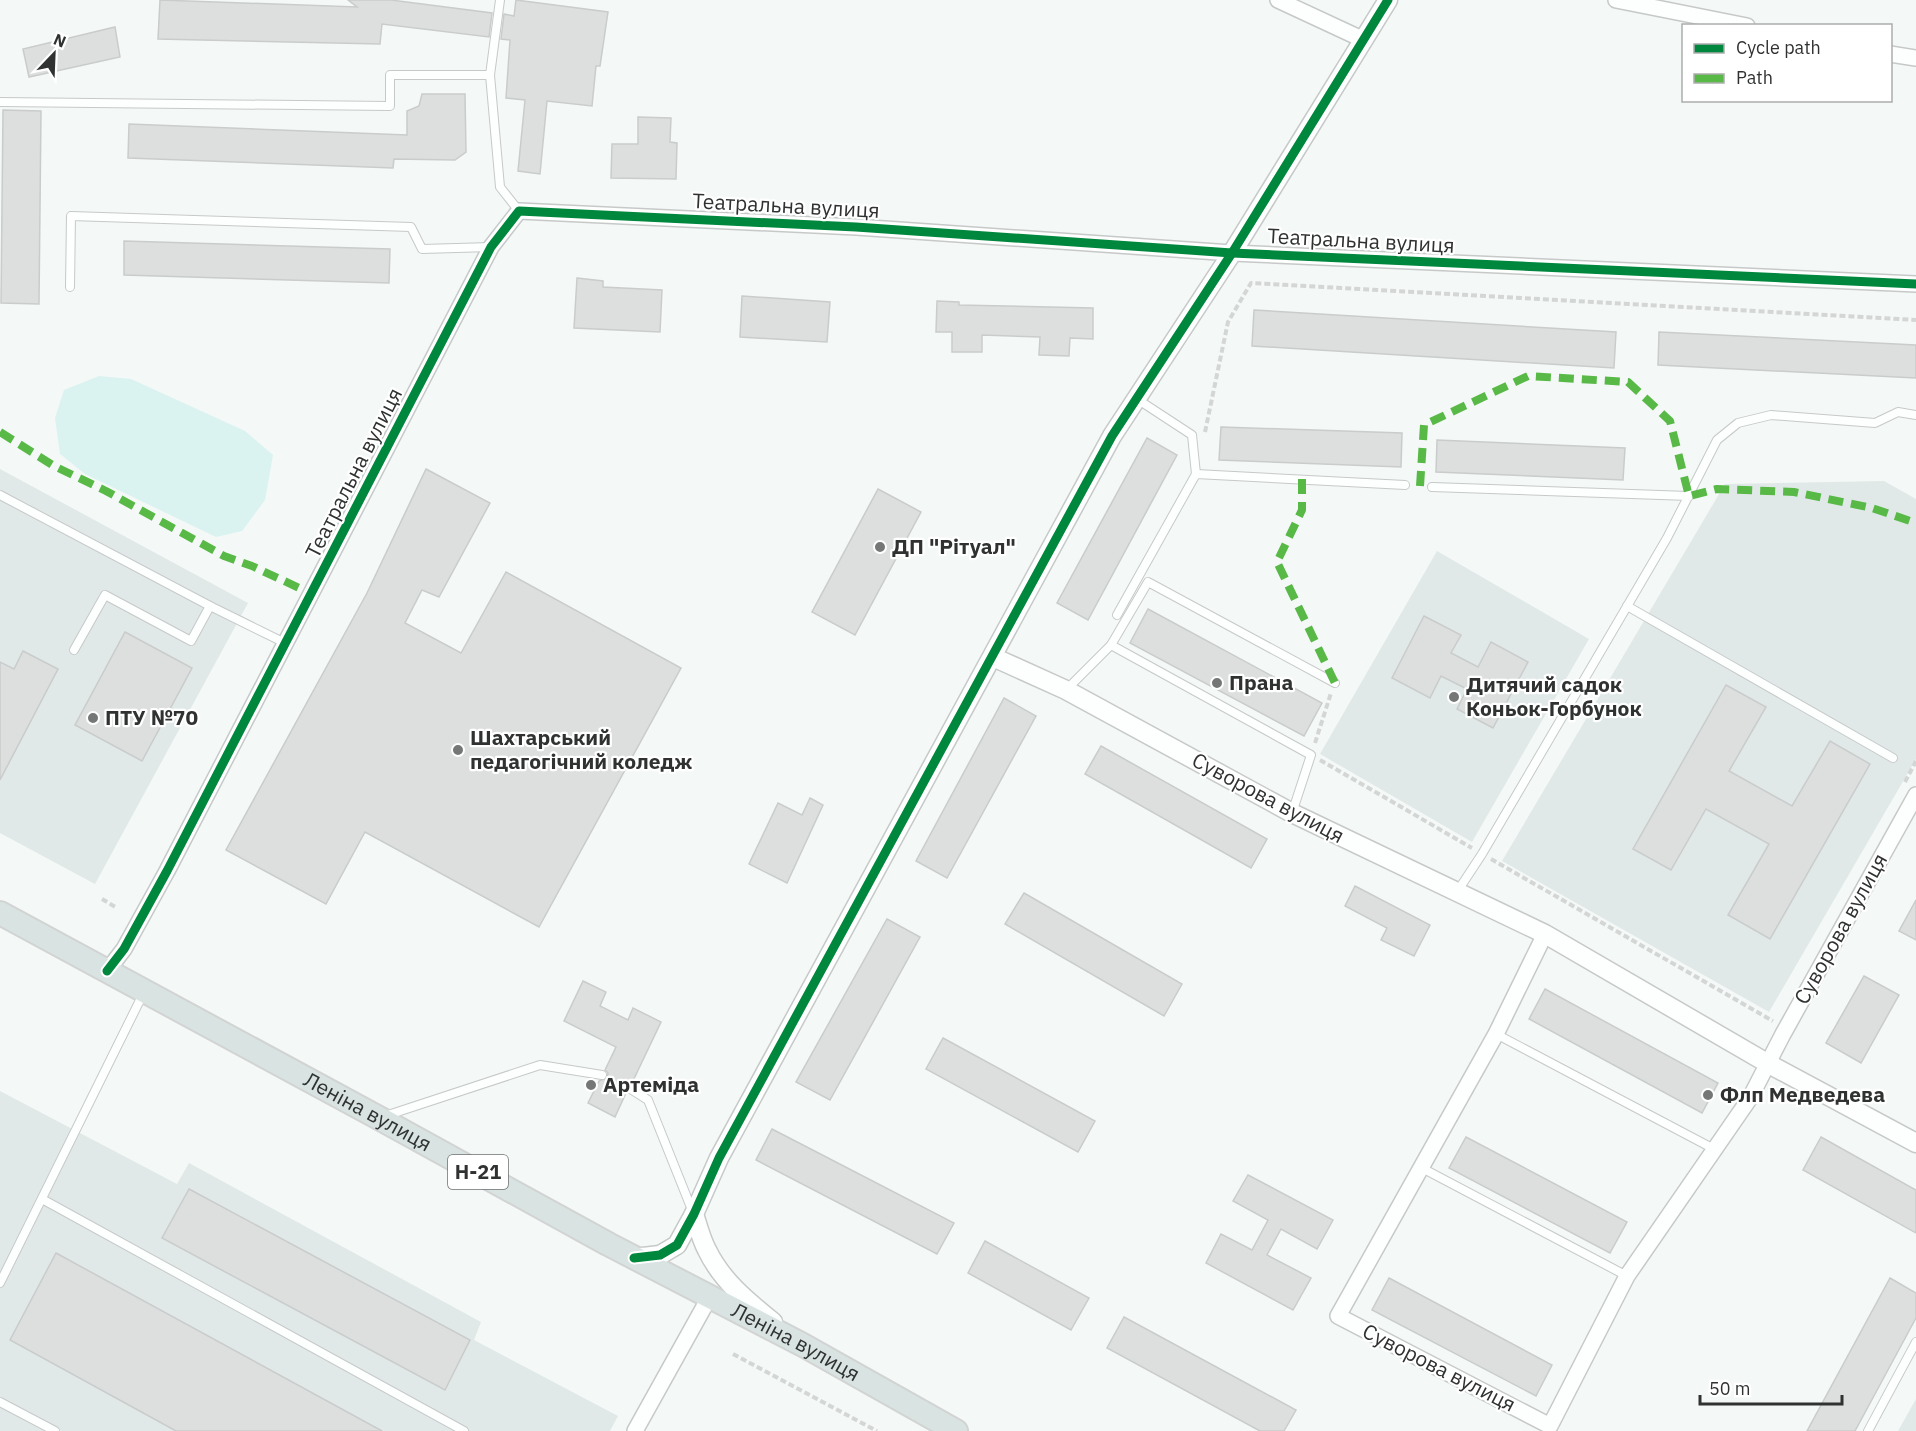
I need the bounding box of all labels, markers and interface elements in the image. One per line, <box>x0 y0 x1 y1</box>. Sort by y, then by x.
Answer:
north arrow <box>24 24 84 84</box>
legend <box>1682 24 1892 102</box>
text: N <box>51 29 69 52</box>
text: Cycle path <box>1736 36 1821 59</box>
text: Path <box>1736 66 1773 89</box>
street label: Театральна вулиця <box>692 186 880 224</box>
street label: Театральна вулиця <box>1267 221 1455 259</box>
street label: Театральна вулиця <box>298 383 408 562</box>
place label: ДП "Рітуал" <box>892 532 1016 560</box>
marker: ДП "Рітуал" <box>873 540 887 554</box>
place label: Прана <box>1229 668 1293 696</box>
place label: Дитячий садок Коньок-Горбунок <box>1466 670 1642 722</box>
marker: Прана <box>1210 676 1224 690</box>
marker: Дитячий садок Коньок-Горбунок <box>1447 690 1461 704</box>
place label: ПТУ №70 <box>105 703 198 731</box>
marker: ПТУ №70 <box>86 711 100 725</box>
place label: Шахтарський педагогічний коледж <box>470 723 693 775</box>
marker: Шахтарський педагогічний коледж <box>451 743 465 757</box>
street label: Суворова вулиця <box>1188 745 1349 849</box>
street label: Суворова вулиця <box>1787 848 1893 1009</box>
street label: Леніна вулиця <box>299 1065 437 1157</box>
place label: Артеміда <box>603 1070 699 1098</box>
marker: Артеміда <box>584 1078 598 1092</box>
place label: Флп Медведева <box>1720 1080 1885 1108</box>
marker: Флп Медведева <box>1701 1088 1715 1102</box>
road number: Н-21 <box>448 1155 508 1189</box>
street label: Леніна вулиця <box>727 1295 865 1387</box>
street label: Суворова вулиця <box>1358 1316 1521 1418</box>
scale bar <box>1700 1368 1842 1406</box>
text: 50 m <box>1709 1377 1751 1400</box>

